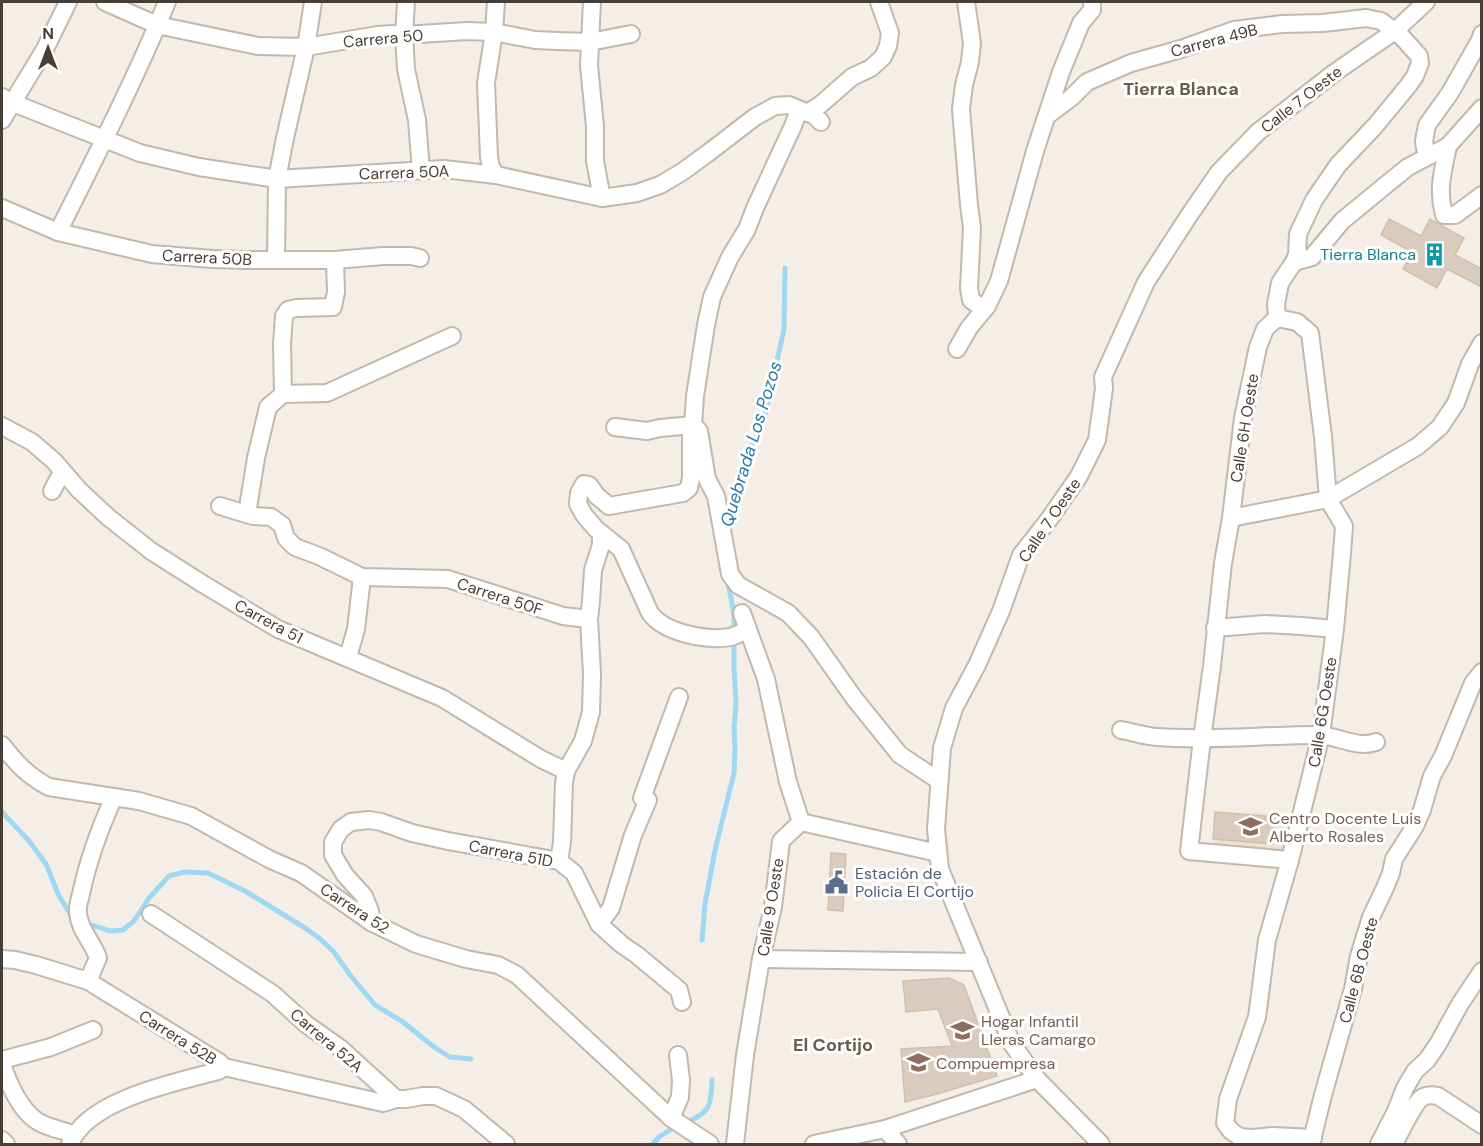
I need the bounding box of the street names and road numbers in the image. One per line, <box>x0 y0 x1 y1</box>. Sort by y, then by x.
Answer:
street label: Carrera 49B <box>1168 19 1260 62</box>
street label: Carrera 50 <box>342 25 424 52</box>
street label: Calle 7 Oeste <box>1256 61 1346 138</box>
street label: Carrera 50A <box>358 160 450 185</box>
street label: Carrera 50B <box>161 245 252 270</box>
street label: Calle 6H Oeste <box>1226 372 1263 484</box>
street label: Calle 7 Oeste <box>1013 474 1085 567</box>
street label: Carrera 50F <box>454 573 546 620</box>
street label: Carrera 51 <box>231 595 307 648</box>
street label: Calle 6G Oeste <box>1303 655 1342 769</box>
street label: Carrera 51D <box>467 835 555 872</box>
street label: Calle 9 Oeste <box>752 856 789 958</box>
street label: Carrera 52 <box>316 878 393 939</box>
street label: Calle 6B Oeste <box>1334 915 1383 1025</box>
street label: Carrera 52A <box>286 1004 368 1077</box>
street label: Carrera 52B <box>135 1005 221 1070</box>

